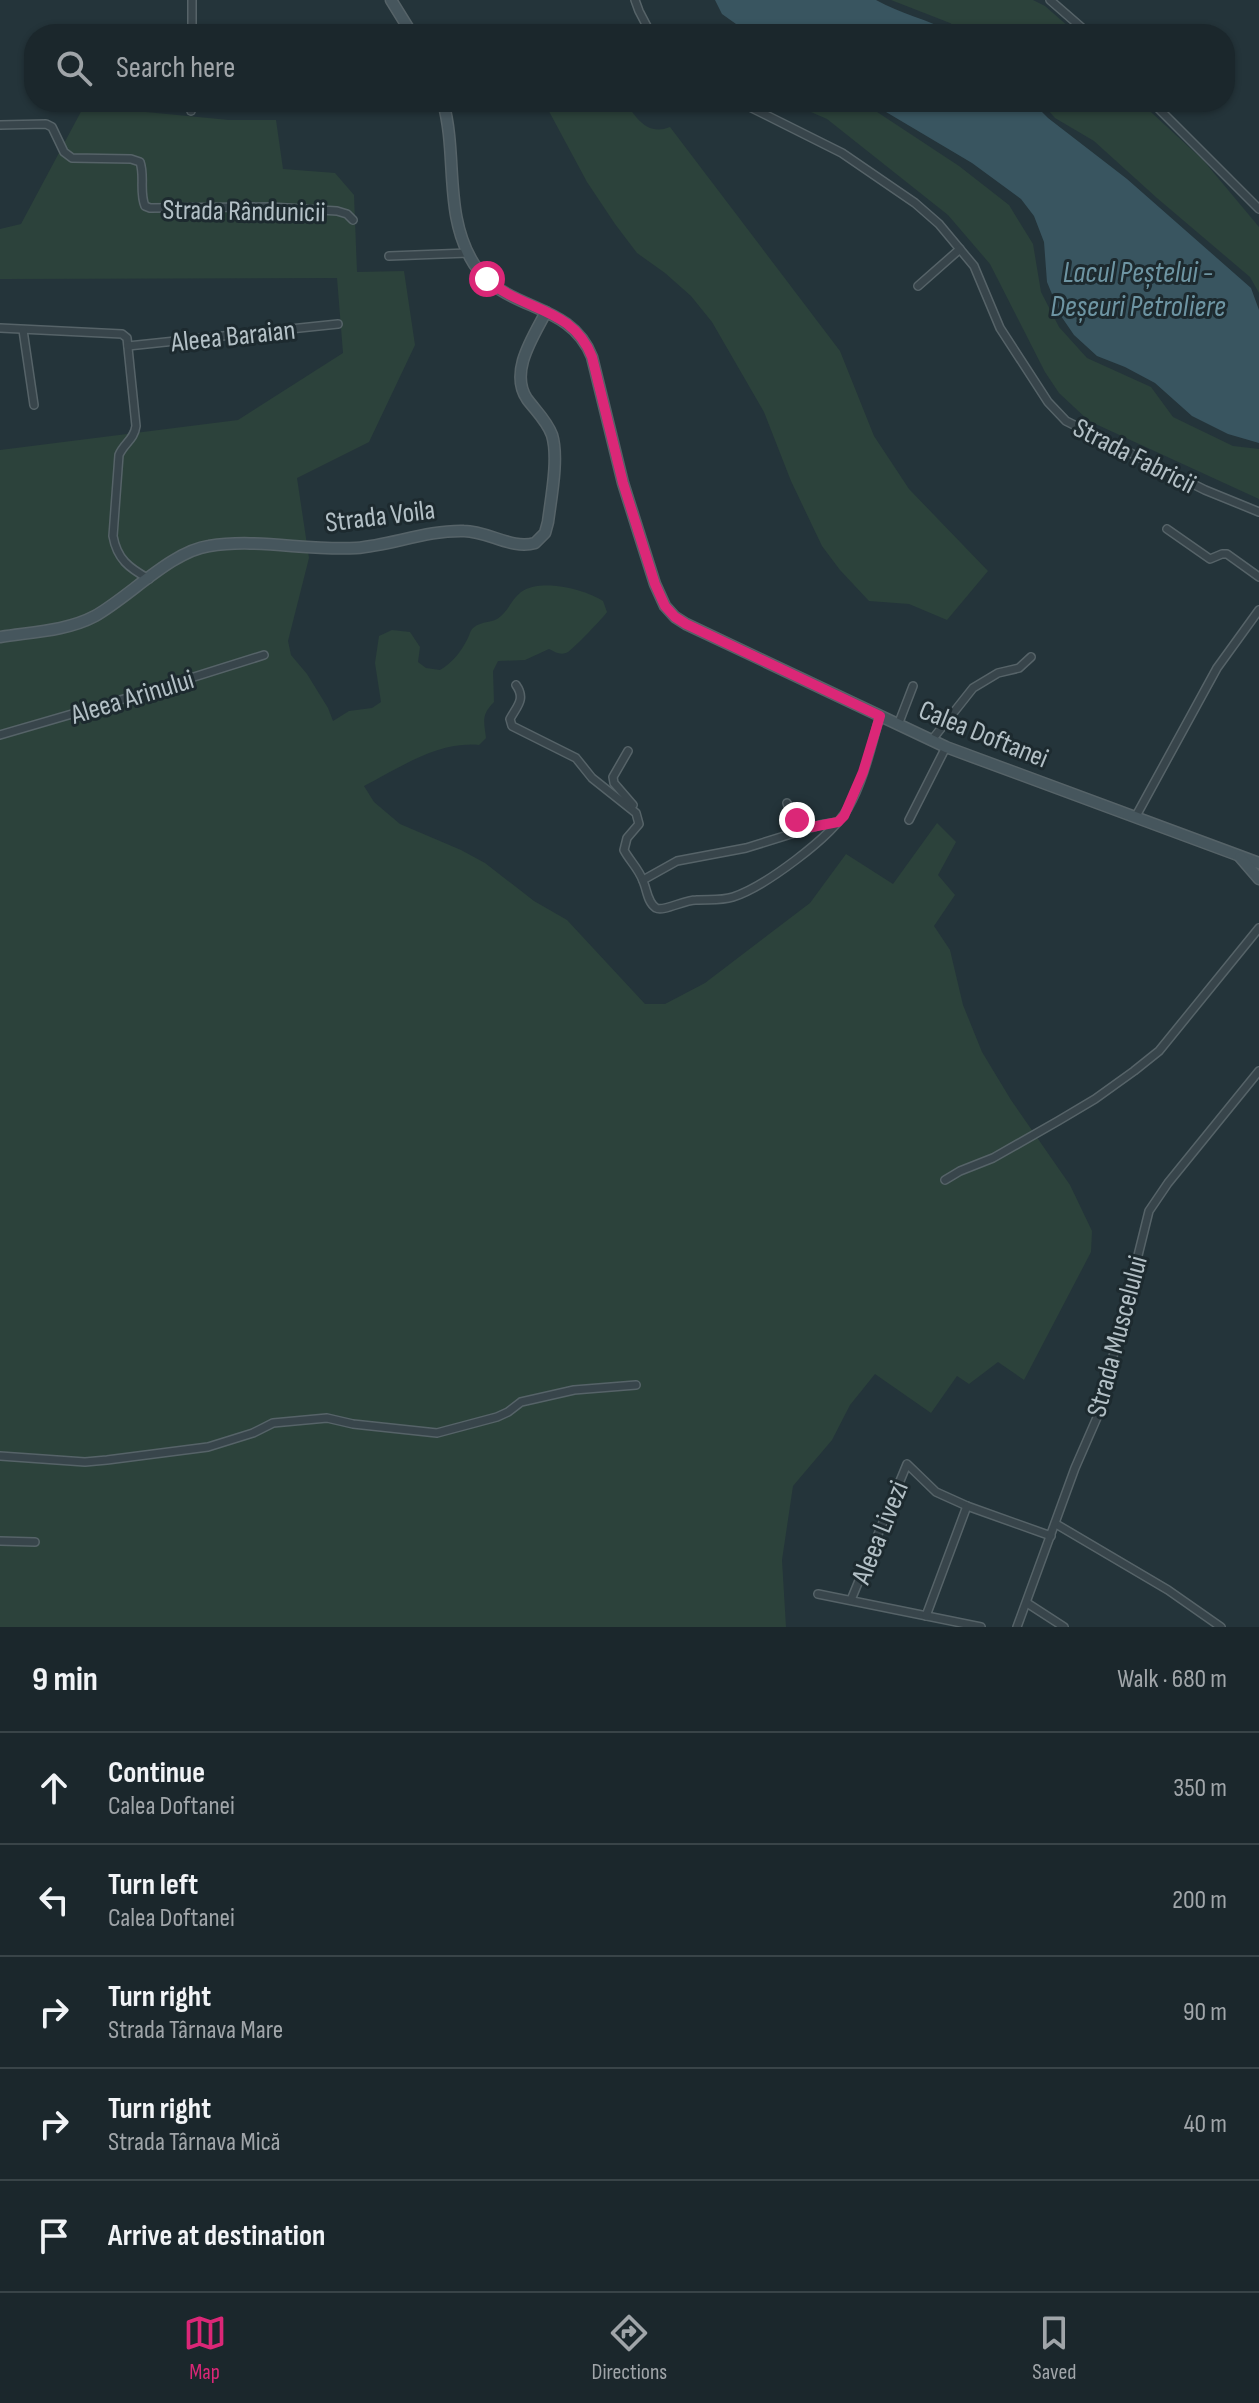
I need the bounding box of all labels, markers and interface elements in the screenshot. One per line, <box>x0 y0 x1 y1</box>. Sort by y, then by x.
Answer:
search box <box>24 24 1235 112</box>
icon: search <box>52 46 96 90</box>
text: Search here <box>116 50 235 86</box>
street label: Strada Rândunicii <box>162 194 326 229</box>
water label: Lacul Peștelui - Deșeuri Petroliere <box>1050 255 1226 325</box>
route start <box>469 261 505 297</box>
street label: Aleea Baraian <box>168 314 297 360</box>
street label: Strada Fabricii <box>1067 411 1201 501</box>
street label: Strada Voila <box>323 493 437 540</box>
street label: Aleea Arinului <box>66 663 198 732</box>
street label: Calea Doftanei <box>914 694 1053 775</box>
route end <box>779 802 815 838</box>
street label: Strada Muscelului <box>1080 1252 1155 1421</box>
street label: Aleea Livezi <box>844 1476 916 1590</box>
text: 9 min <box>32 1659 98 1700</box>
text: Walk · 680 m <box>1117 1664 1227 1695</box>
text: Continue <box>108 1755 205 1791</box>
icon: ahead <box>32 1766 76 1810</box>
text: 350 m <box>1173 1773 1227 1804</box>
text: Calea Doftanei <box>108 1791 235 1822</box>
text: Turn left <box>108 1867 198 1903</box>
icon: left <box>32 1878 76 1922</box>
text: 200 m <box>1172 1885 1227 1916</box>
text: Calea Doftanei <box>108 1903 235 1934</box>
text: Turn right <box>108 1979 211 2015</box>
icon: right <box>32 1990 76 2034</box>
text: 90 m <box>1183 1997 1227 2028</box>
text: Strada Târnava Mare <box>108 2015 283 2046</box>
text: Turn right <box>108 2091 211 2127</box>
icon: right <box>32 2102 76 2146</box>
text: 40 m <box>1184 2109 1227 2140</box>
text: Strada Târnava Mică <box>108 2127 281 2158</box>
icon: arrive <box>32 2214 76 2258</box>
text: Arrive at destination <box>108 2218 325 2254</box>
tab: Map <box>183 2311 227 2386</box>
tab: Directions <box>592 2311 667 2386</box>
tab: Saved <box>1032 2311 1076 2386</box>

